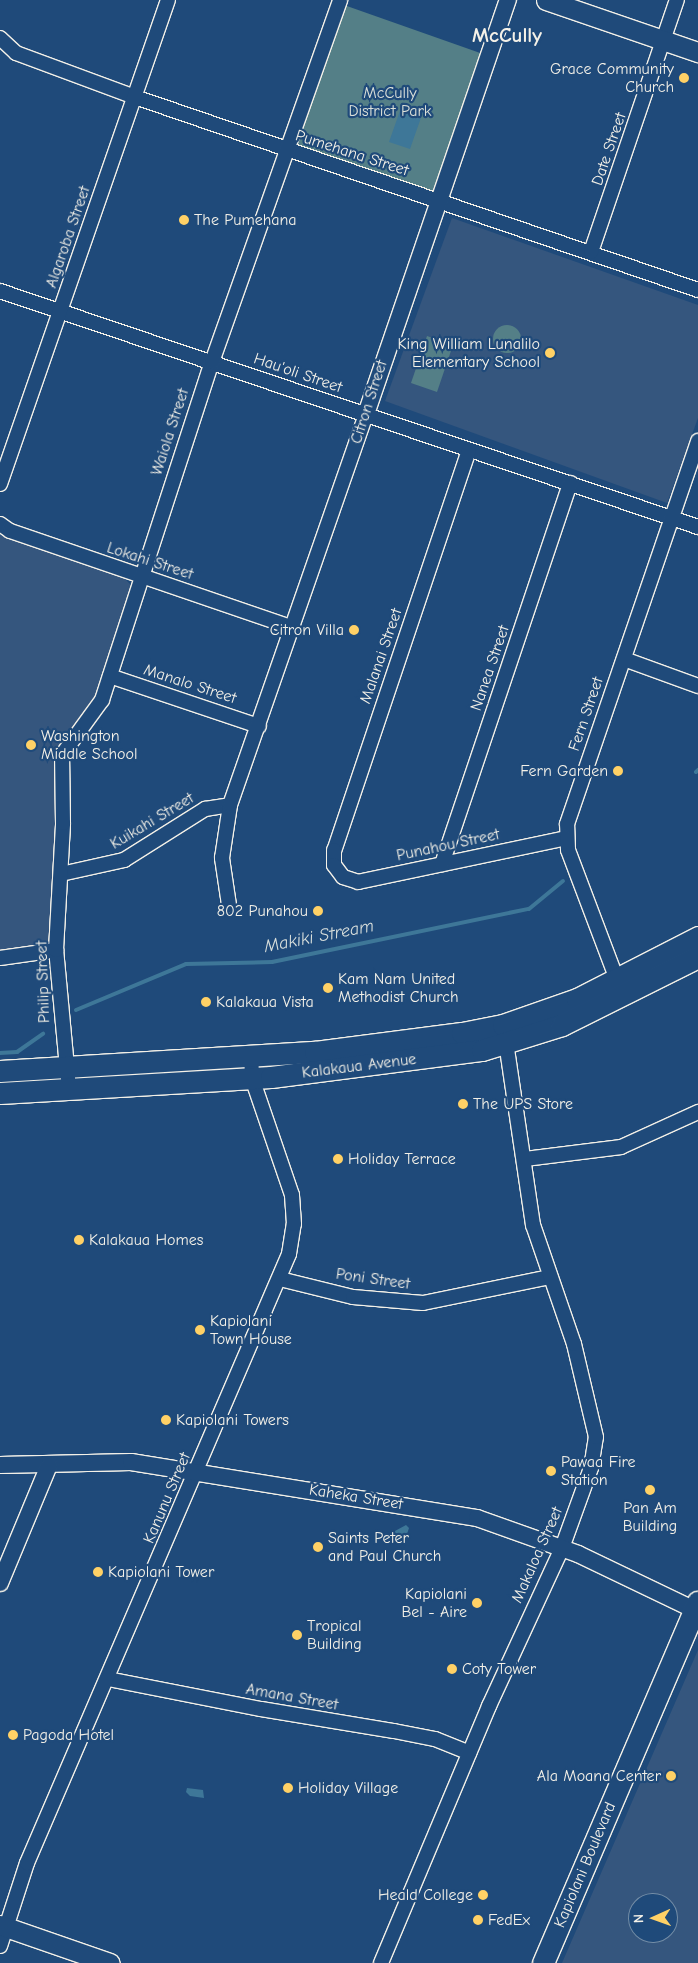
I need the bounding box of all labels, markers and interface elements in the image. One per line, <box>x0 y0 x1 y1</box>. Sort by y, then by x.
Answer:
district label: McCully <box>472 22 542 48</box>
place label: Grace Community Church <box>550 59 674 97</box>
marker: Grace Community Church <box>678 72 690 84</box>
park label: McCully District Park <box>348 83 432 121</box>
street label: Date Street <box>588 110 630 188</box>
street label: Pumehana Street <box>293 126 411 180</box>
street label: Algaroba Street <box>42 184 94 290</box>
place label: The Pumehana <box>194 210 297 230</box>
marker: The Pumehana <box>178 214 190 226</box>
place label: King William Lunalilo Elementary School <box>398 334 540 372</box>
marker: King William Lunalilo Elementary School <box>544 347 556 359</box>
street label: Hau'oli Street <box>251 349 345 397</box>
street label: Citron Street <box>346 358 392 446</box>
street label: Waiola Street <box>147 386 193 478</box>
street label: Lokahi Street <box>104 538 196 584</box>
street label: Malanai Street <box>356 606 406 706</box>
place label: Citron Villa <box>270 620 344 640</box>
street label: Nanea Street <box>466 623 514 713</box>
marker: Citron Villa <box>348 624 360 636</box>
street label: Manalo Street <box>141 660 239 708</box>
street label: Fern Street <box>564 674 608 754</box>
place label: Washington Middle School <box>41 726 137 764</box>
marker: Washington Middle School <box>25 739 37 751</box>
place label: Fern Garden <box>520 761 608 781</box>
marker: Fern Garden <box>612 765 624 777</box>
street label: Kuikahi Street <box>107 789 197 853</box>
street label: Punahou Street <box>395 825 501 865</box>
place label: 802 Punahou <box>217 901 308 921</box>
marker: 802 Punahou <box>312 905 324 917</box>
water label: Makiki Stream <box>262 916 376 958</box>
street label: Philip Street <box>32 941 54 1023</box>
place label: Kam Nam United Methodist Church <box>338 969 458 1007</box>
marker: Kam Nam United Methodist Church <box>322 982 334 994</box>
place label: Kalakaua Vista <box>216 992 314 1012</box>
marker: Kalakaua Vista <box>200 996 212 1008</box>
street label: Kalakaua Avenue <box>301 1049 417 1083</box>
place label: The UPS Store <box>473 1094 573 1114</box>
marker: The UPS Store <box>457 1098 469 1110</box>
place label: Holiday Terrace <box>348 1149 456 1169</box>
marker: Holiday Terrace <box>332 1153 344 1165</box>
place label: Kalakaua Homes <box>89 1230 203 1250</box>
marker: Kalakaua Homes <box>73 1234 85 1246</box>
street label: Poni Street <box>335 1264 411 1294</box>
place label: Kapiolani Town House <box>210 1311 292 1349</box>
marker: Kapiolani Town House <box>194 1324 206 1336</box>
place label: Kapiolani Towers <box>176 1410 289 1430</box>
marker: Kapiolani Towers <box>160 1414 172 1426</box>
street label: Kanunu Street <box>139 1450 195 1546</box>
place label: Pawaa Fire Station <box>561 1452 636 1490</box>
marker: Pawaa Fire Station <box>545 1465 557 1477</box>
street label: Kaheka Street <box>308 1480 404 1514</box>
marker: Pan Am Building <box>644 1484 656 1496</box>
place label: Pan Am Building <box>623 1498 677 1536</box>
street label: Makaloa Street <box>507 1504 567 1606</box>
place label: Saints Peter and Paul Church <box>328 1528 441 1566</box>
marker: Saints Peter and Paul Church <box>312 1541 324 1553</box>
place label: Kapiolani Tower <box>108 1562 214 1582</box>
marker: Kapiolani Tower <box>92 1566 104 1578</box>
place label: Kapiolani Bel - Aire <box>401 1584 467 1622</box>
marker: Kapiolani Bel - Aire <box>471 1597 483 1609</box>
place label: Tropical Building <box>307 1616 362 1654</box>
marker: Tropical Building <box>291 1629 303 1641</box>
place label: Coty Tower <box>462 1659 536 1679</box>
marker: Coty Tower <box>446 1663 458 1675</box>
street label: Amana Street <box>244 1679 340 1715</box>
place label: Pagoda Hotel <box>23 1725 114 1745</box>
marker: Pagoda Hotel <box>7 1729 19 1741</box>
place label: Ala Moana Center <box>537 1766 661 1786</box>
marker: Ala Moana Center <box>665 1770 677 1782</box>
place label: Holiday Village <box>298 1778 398 1798</box>
marker: Holiday Village <box>282 1782 294 1794</box>
street label: Kapiolani Boulevard <box>550 1799 620 1931</box>
place label: Heald College <box>378 1885 473 1905</box>
marker: Heald College <box>477 1889 489 1901</box>
north arrow <box>628 1893 678 1943</box>
place label: FedEx <box>488 1910 530 1930</box>
marker: FedEx <box>472 1914 484 1926</box>
text: N <box>630 1914 647 1923</box>

